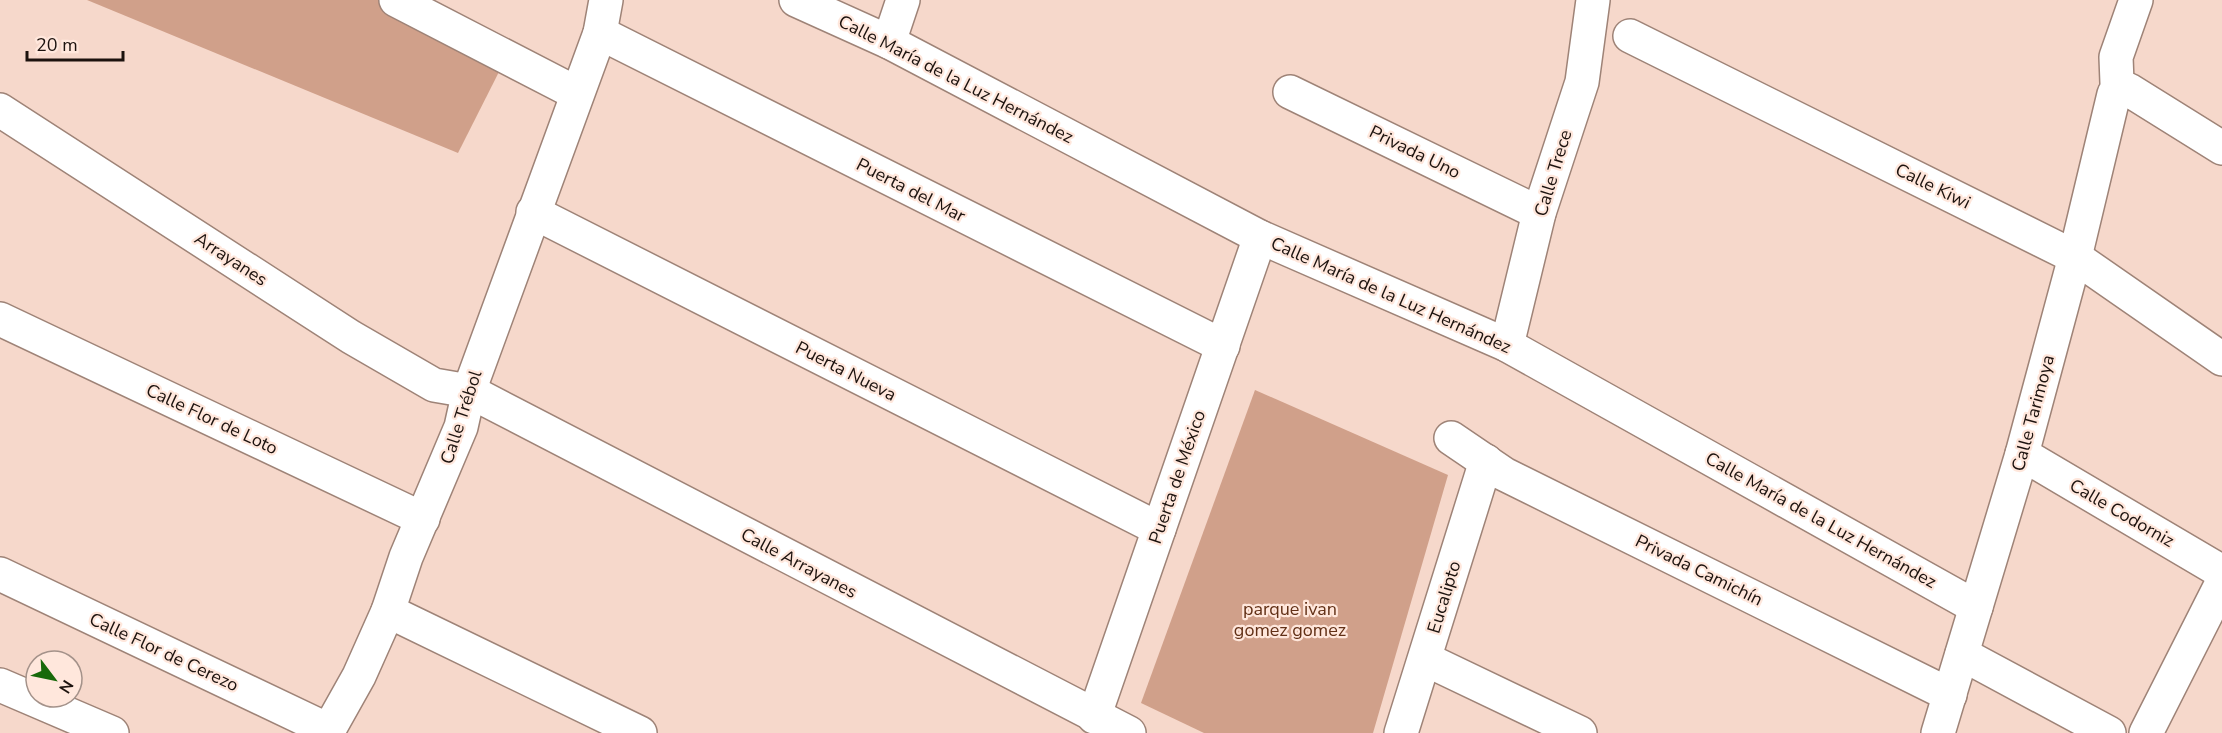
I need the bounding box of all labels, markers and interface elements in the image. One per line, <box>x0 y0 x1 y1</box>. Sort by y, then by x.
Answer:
street label: Calle María de la Luz Hernández <box>834 9 1078 149</box>
scale bar <box>27 24 123 62</box>
text: 20 m <box>36 33 78 57</box>
street label: Privada Uno <box>1365 120 1465 184</box>
street label: Calle Trece <box>1528 127 1578 219</box>
street label: Puerta del Mar <box>852 152 970 228</box>
street label: Calle Kiwi <box>1891 157 1975 215</box>
street label: Arrayanes <box>190 226 272 292</box>
street label: Calle María de la Luz Hernández <box>1267 231 1515 359</box>
street label: Puerta Nueva <box>792 335 900 407</box>
street label: Calle Tarimoya <box>2006 352 2060 474</box>
street label: Calle Trébol <box>435 366 488 467</box>
street label: Calle Flor de Loto <box>142 378 282 460</box>
street label: Puerta de México <box>1143 407 1211 547</box>
street label: Calle María de la Luz Hernández <box>1701 446 1941 594</box>
street label: Calle Codorniz <box>2065 473 2179 553</box>
street label: Calle Arrayanes <box>737 522 861 604</box>
street label: Privada Camichín <box>1631 529 1767 611</box>
street label: Eucalipto <box>1422 558 1466 636</box>
park label: parque ivan gomez gomez <box>1234 597 1346 642</box>
street label: Calle Flor de Cerezo <box>85 607 243 697</box>
north arrow <box>24 649 84 709</box>
text: N <box>53 676 78 697</box>

